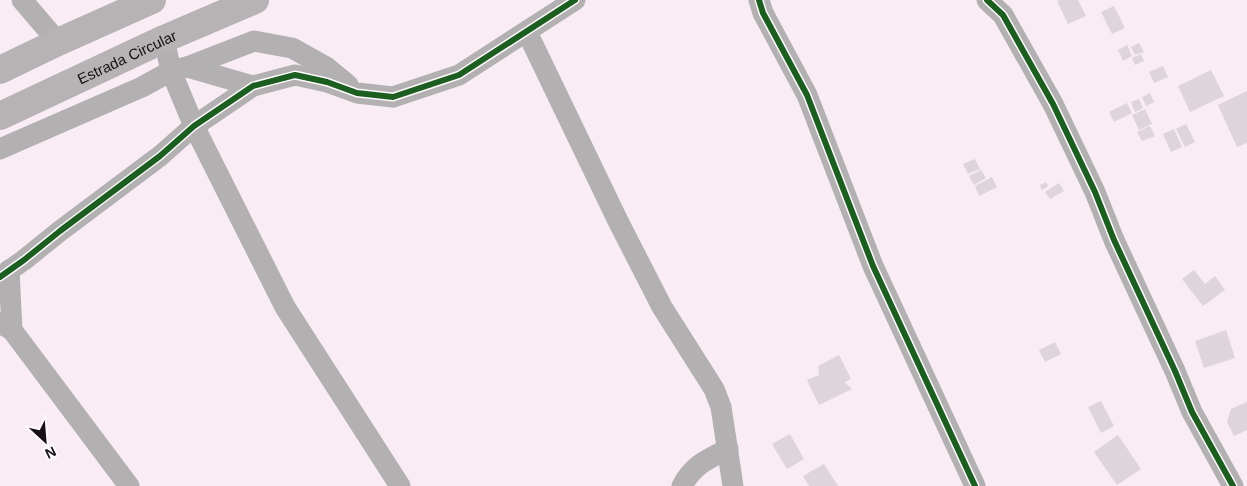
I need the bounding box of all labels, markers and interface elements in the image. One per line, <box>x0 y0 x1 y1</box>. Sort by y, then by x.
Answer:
street label: Estrada Circular <box>74 26 179 87</box>
north arrow <box>20 416 70 466</box>
text: N <box>43 443 59 462</box>

